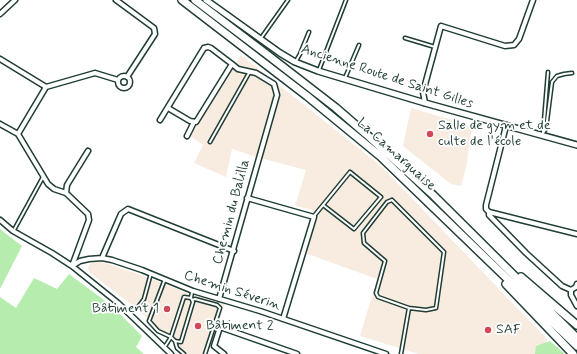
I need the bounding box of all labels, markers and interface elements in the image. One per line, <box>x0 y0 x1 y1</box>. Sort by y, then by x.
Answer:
street label: Ancienne Route de Saint Gilles <box>299 41 475 113</box>
street label: La Camarguaise <box>353 115 439 195</box>
place label: Salle de gym et de culte de l'école <box>438 118 551 150</box>
marker: Salle de gym et de culte de l'école <box>425 129 435 139</box>
street label: Chemin du Balilla <box>210 158 254 266</box>
street label: Chemin Séverin <box>182 267 282 315</box>
place label: Bâtiment 1 <box>92 301 159 317</box>
marker: Bâtiment 1 <box>162 304 172 314</box>
place label: Bâtiment 2 <box>206 318 274 334</box>
marker: Bâtiment 2 <box>193 321 203 331</box>
place label: SAF <box>496 322 521 338</box>
marker: SAF <box>483 325 493 335</box>

